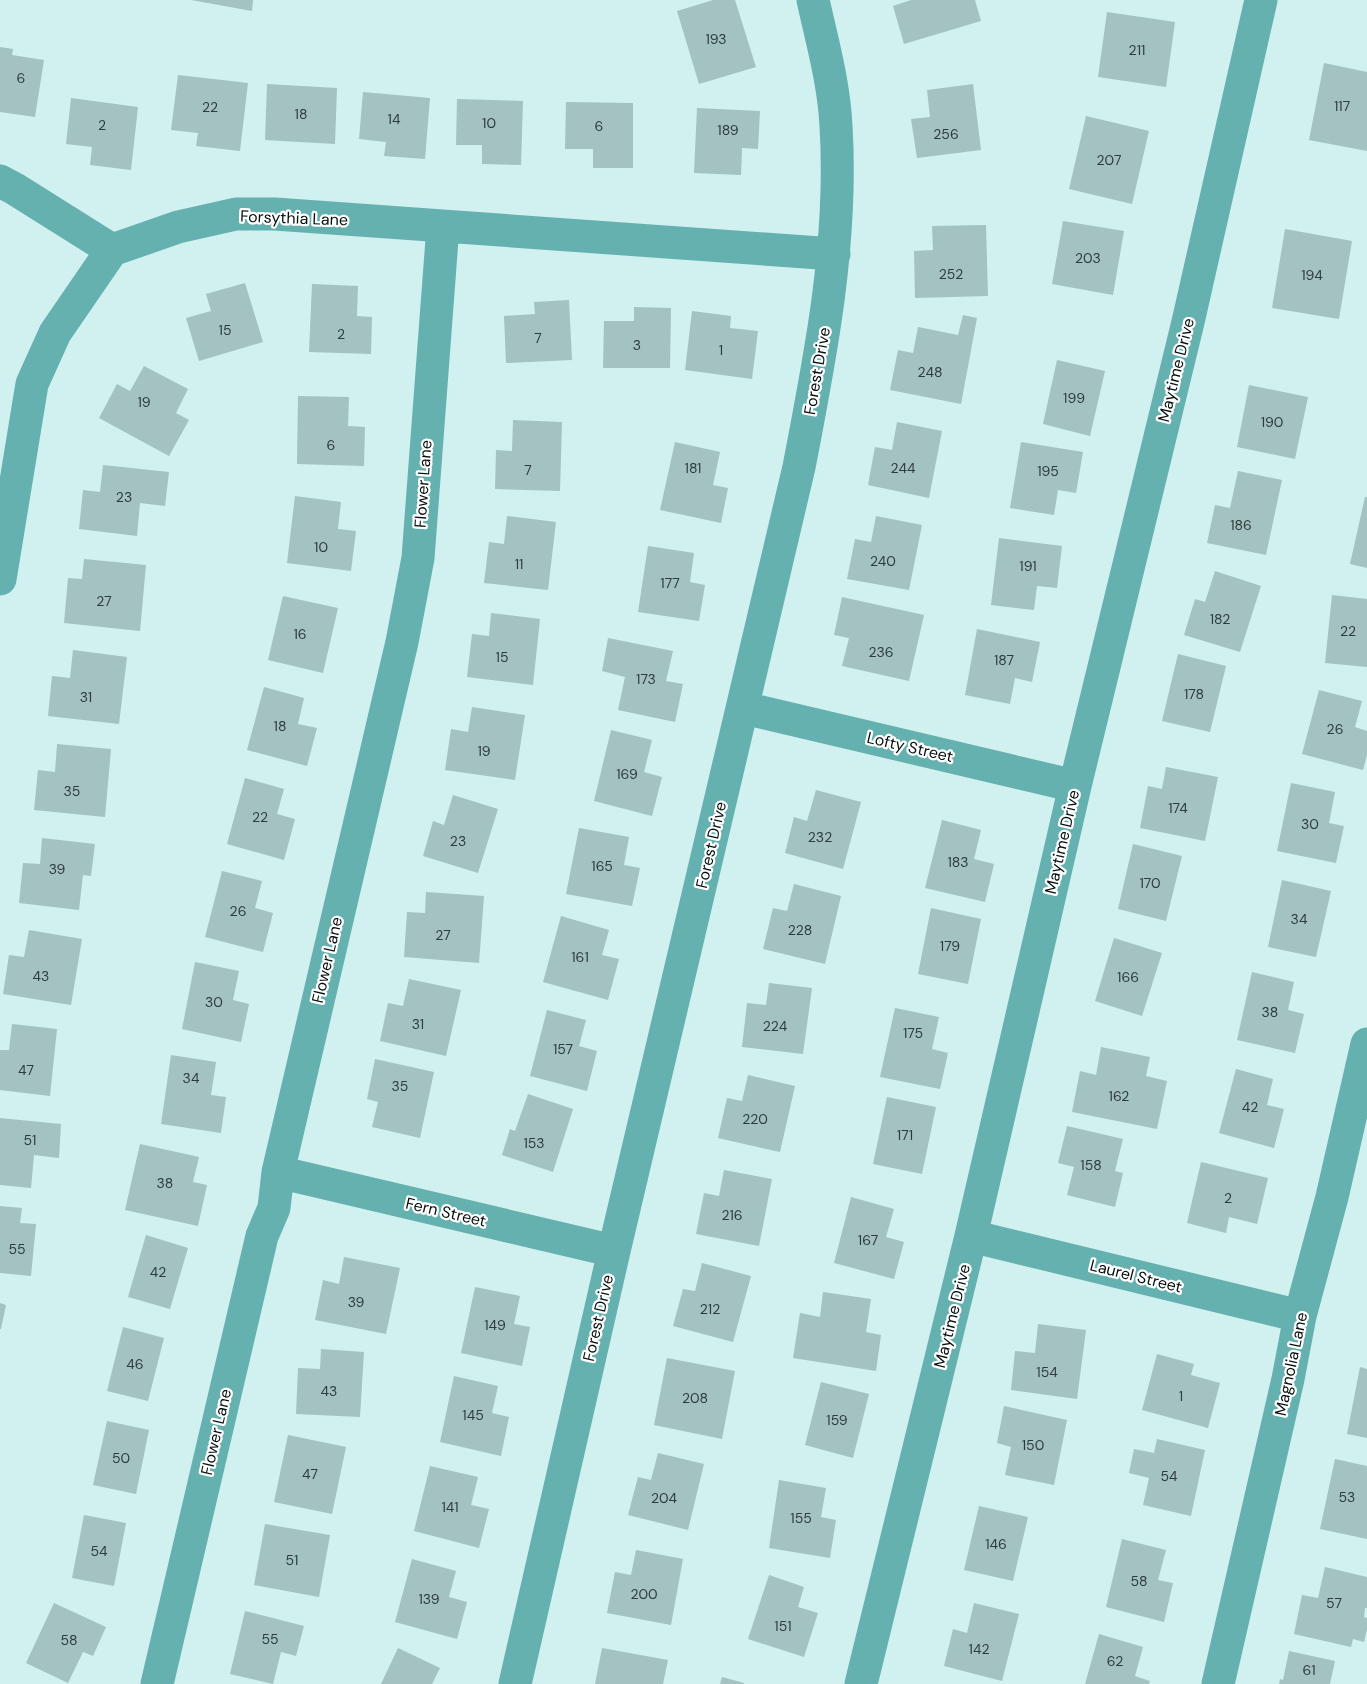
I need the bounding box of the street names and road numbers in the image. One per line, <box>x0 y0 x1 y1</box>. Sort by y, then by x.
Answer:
street label: Forsythia Lane <box>240 206 348 230</box>
street label: Maytime Drive <box>1153 316 1199 424</box>
street label: Forest Drive <box>799 326 835 416</box>
street label: Flower Lane <box>409 439 437 529</box>
street label: Lofty Street <box>865 727 955 767</box>
street label: Maytime Drive <box>1040 788 1084 896</box>
street label: Forest Drive <box>691 800 731 890</box>
street label: Flower Lane <box>307 915 347 1005</box>
street label: Fern Street <box>404 1193 488 1231</box>
street label: Laurel Street <box>1088 1254 1184 1298</box>
street label: Maytime Drive <box>929 1262 975 1370</box>
street label: Forest Drive <box>578 1273 618 1363</box>
street label: Magnolia Lane <box>1270 1310 1312 1418</box>
street label: Flower Lane <box>196 1387 236 1477</box>

